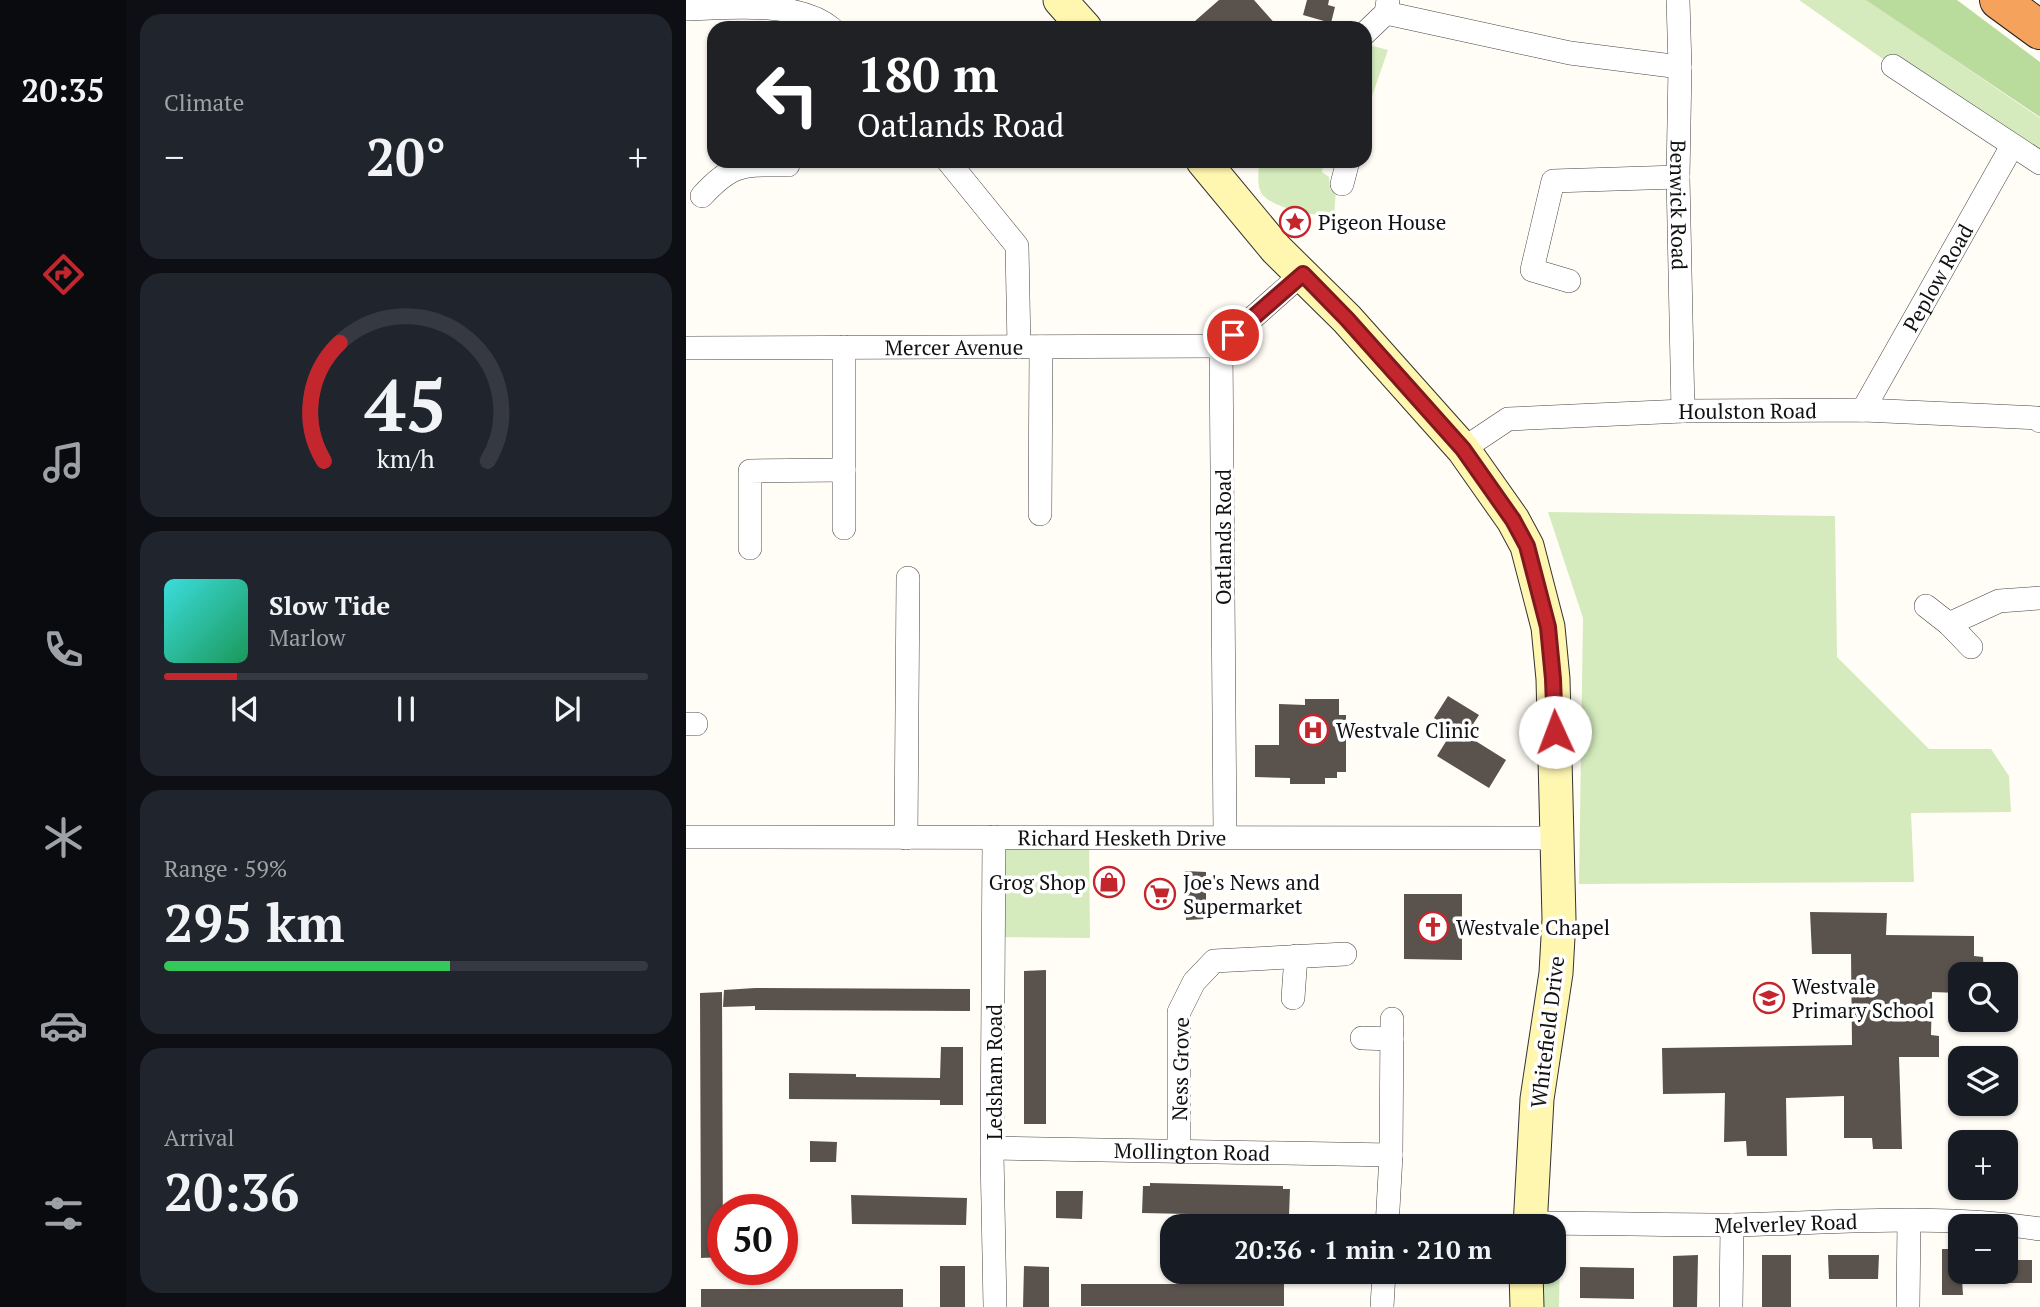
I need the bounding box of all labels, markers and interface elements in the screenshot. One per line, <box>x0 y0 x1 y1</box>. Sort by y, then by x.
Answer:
text: 180 m <box>857 41 999 106</box>
icon: left <box>742 49 833 140</box>
text: 20:35 <box>21 69 105 111</box>
text: Climate <box>164 87 244 118</box>
text: Oatlands Road <box>857 104 1064 146</box>
text: 20° <box>366 122 446 191</box>
text: − <box>164 132 184 182</box>
text: + <box>628 132 648 182</box>
street label: Benwick Road <box>1664 140 1694 271</box>
place icon: Pigeon House <box>1278 205 1312 239</box>
place label: Pigeon House <box>1318 208 1446 236</box>
street label: Peplow Road <box>1896 218 1979 336</box>
icon: directions <box>39 250 88 299</box>
pin <box>1203 305 1263 365</box>
icon: arrive <box>1214 316 1252 354</box>
street label: Mercer Avenue <box>885 333 1023 361</box>
text: 45 <box>365 355 447 452</box>
street label: Houlston Road <box>1679 396 1817 425</box>
icon: music <box>39 438 88 487</box>
text: km/h <box>377 442 435 475</box>
street label: Oatlands Road <box>1209 469 1237 605</box>
text: Slow Tide <box>269 588 390 622</box>
text: Marlow <box>269 622 346 653</box>
icon: phone <box>39 625 88 674</box>
icon: previous <box>226 690 264 728</box>
icon: pause <box>387 690 425 728</box>
icon: next <box>548 690 586 728</box>
position arrow <box>1518 695 1592 769</box>
hospital icon: Westvale Clinic <box>1296 713 1330 747</box>
place label: Westvale Clinic <box>1336 716 1480 744</box>
icon: climate <box>39 813 88 862</box>
street label: Richard Hesketh Drive <box>1018 823 1226 852</box>
text: Range · 59% <box>164 853 287 884</box>
shop icon: Grog Shop <box>1092 865 1126 899</box>
place label: Grog Shop <box>989 868 1086 896</box>
place label: Joe's News and Supermarket <box>1183 868 1320 920</box>
supermarket icon: Joe's News and Supermarket <box>1143 877 1177 911</box>
text: 295 km <box>164 888 345 957</box>
church icon: Westvale Chapel <box>1416 910 1450 944</box>
place label: Westvale Chapel <box>1456 913 1610 941</box>
street label: Whitefield Drive <box>1524 954 1570 1110</box>
map controls <box>1948 962 2018 1284</box>
button: search <box>1948 962 2018 1032</box>
place label: Westvale Primary School <box>1792 972 1935 1024</box>
school or university icon: Westvale Primary School <box>1752 981 1786 1015</box>
icon: car <box>39 1001 88 1050</box>
street label: Ledsham Road <box>980 1004 1008 1140</box>
street label: Ness Grove <box>1165 1017 1195 1121</box>
button: layers <box>1948 1046 2018 1116</box>
text: Arrival <box>164 1122 235 1153</box>
button: + <box>1948 1130 2018 1200</box>
street label: Mollington Road <box>1114 1136 1271 1167</box>
text: 20:36 <box>164 1157 299 1226</box>
icon: filters <box>39 1189 88 1238</box>
speed limit sign: 50 <box>707 1194 798 1285</box>
street label: Melverley Road <box>1714 1207 1858 1239</box>
button: − <box>1948 1214 2018 1284</box>
text: 20:36 · 1 min · 210 m <box>1234 1232 1492 1266</box>

